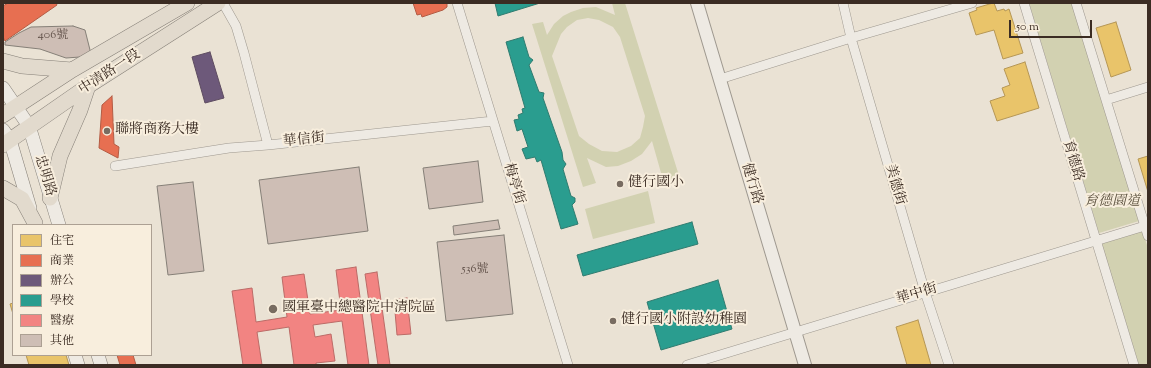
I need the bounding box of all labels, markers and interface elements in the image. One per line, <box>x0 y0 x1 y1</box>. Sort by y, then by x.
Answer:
scale bar <box>1011 12 1094 38</box>
text: 50 m <box>1016 18 1039 36</box>
house number: 406號 <box>38 29 68 43</box>
street label: 中清路一段 <box>76 47 144 99</box>
place label: 聯將商務大樓 <box>115 123 199 139</box>
marker: 聯將商務大樓 <box>102 126 112 136</box>
street label: 華信街 <box>282 130 326 152</box>
street label: 育德路 <box>1058 138 1086 184</box>
street label: 忠明路 <box>30 153 58 199</box>
street label: 梅亭街 <box>499 161 527 207</box>
street label: 健行路 <box>737 161 765 207</box>
street label: 美德街 <box>880 162 908 208</box>
place label: 健行國小 <box>628 176 684 192</box>
marker: 健行國小 <box>615 179 625 189</box>
park label: 育德園道 <box>1084 195 1140 211</box>
legend <box>12 224 152 356</box>
text: 住宅 <box>50 232 74 250</box>
text: 商業 <box>50 252 74 270</box>
house number: 536號 <box>462 263 488 277</box>
text: 辦公 <box>50 272 74 290</box>
street label: 華中街 <box>894 281 940 309</box>
text: 學校 <box>50 292 74 310</box>
place label: 國軍臺中總醫院中清院區 <box>282 301 436 317</box>
marker: 國軍臺中總醫院中清院區 <box>267 303 279 315</box>
text: 醫療 <box>50 312 74 330</box>
place label: 健行國小附設幼稚園 <box>621 313 747 329</box>
marker: 健行國小附設幼稚園 <box>608 316 618 326</box>
text: 其他 <box>50 332 74 350</box>

